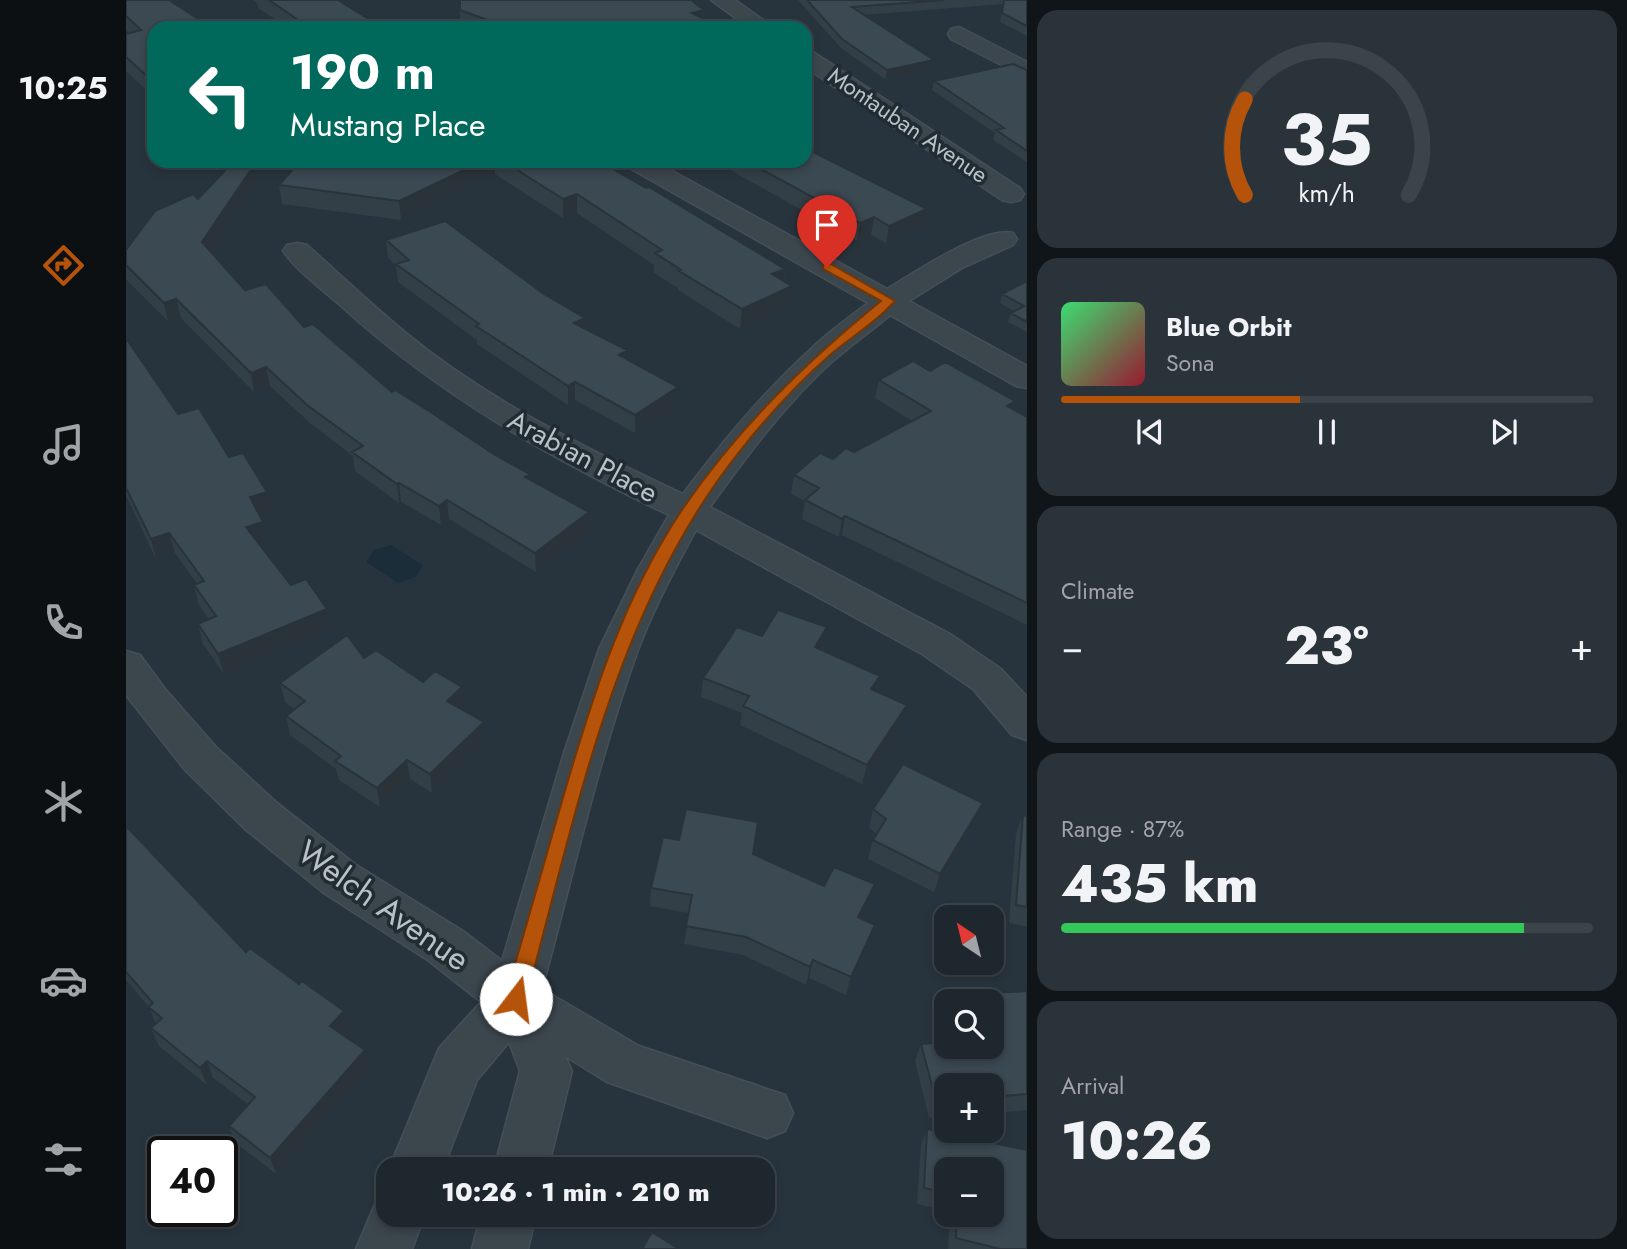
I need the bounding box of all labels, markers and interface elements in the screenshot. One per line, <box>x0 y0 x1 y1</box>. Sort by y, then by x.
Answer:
text: 190 m <box>290 37 435 107</box>
icon: left <box>175 49 266 140</box>
street label: Montauban Avenue <box>821 59 995 191</box>
text: 10:25 <box>18 65 108 111</box>
text: 35 <box>1281 87 1373 192</box>
text: Mustang Place <box>290 102 485 148</box>
text: km/h <box>1299 175 1355 211</box>
pin <box>797 195 857 267</box>
icon: arrive <box>808 206 846 244</box>
icon: directions <box>39 241 88 290</box>
text: Blue Orbit <box>1166 308 1291 346</box>
text: Sona <box>1166 346 1214 380</box>
street label: Arabian Place <box>501 400 665 513</box>
icon: previous <box>1131 413 1169 451</box>
icon: pause <box>1308 413 1346 451</box>
icon: next <box>1485 413 1523 451</box>
icon: music <box>39 420 88 469</box>
text: Climate <box>1061 574 1134 608</box>
icon: phone <box>39 598 88 647</box>
text: 23° <box>1284 608 1369 684</box>
text: − <box>1061 619 1083 674</box>
text: + <box>1570 619 1593 674</box>
icon: climate <box>39 777 88 826</box>
text: Range · 87% <box>1061 812 1184 846</box>
street label: Welch Avenue <box>288 829 479 982</box>
text: 435 km <box>1061 846 1258 922</box>
north arrow <box>934 905 1004 975</box>
map controls <box>934 905 1004 1227</box>
icon: car <box>39 956 88 1005</box>
position arrow <box>479 962 553 1036</box>
button: search <box>934 989 1004 1059</box>
text: Arrival <box>1061 1069 1124 1103</box>
button: + <box>934 1073 1004 1143</box>
text: 10:26 <box>1061 1103 1213 1179</box>
icon: filters <box>39 1135 88 1184</box>
speed limit sign: 40 <box>147 1136 238 1227</box>
button: − <box>934 1157 1004 1227</box>
text: 10:26 · 1 min · 210 m <box>441 1173 710 1211</box>

